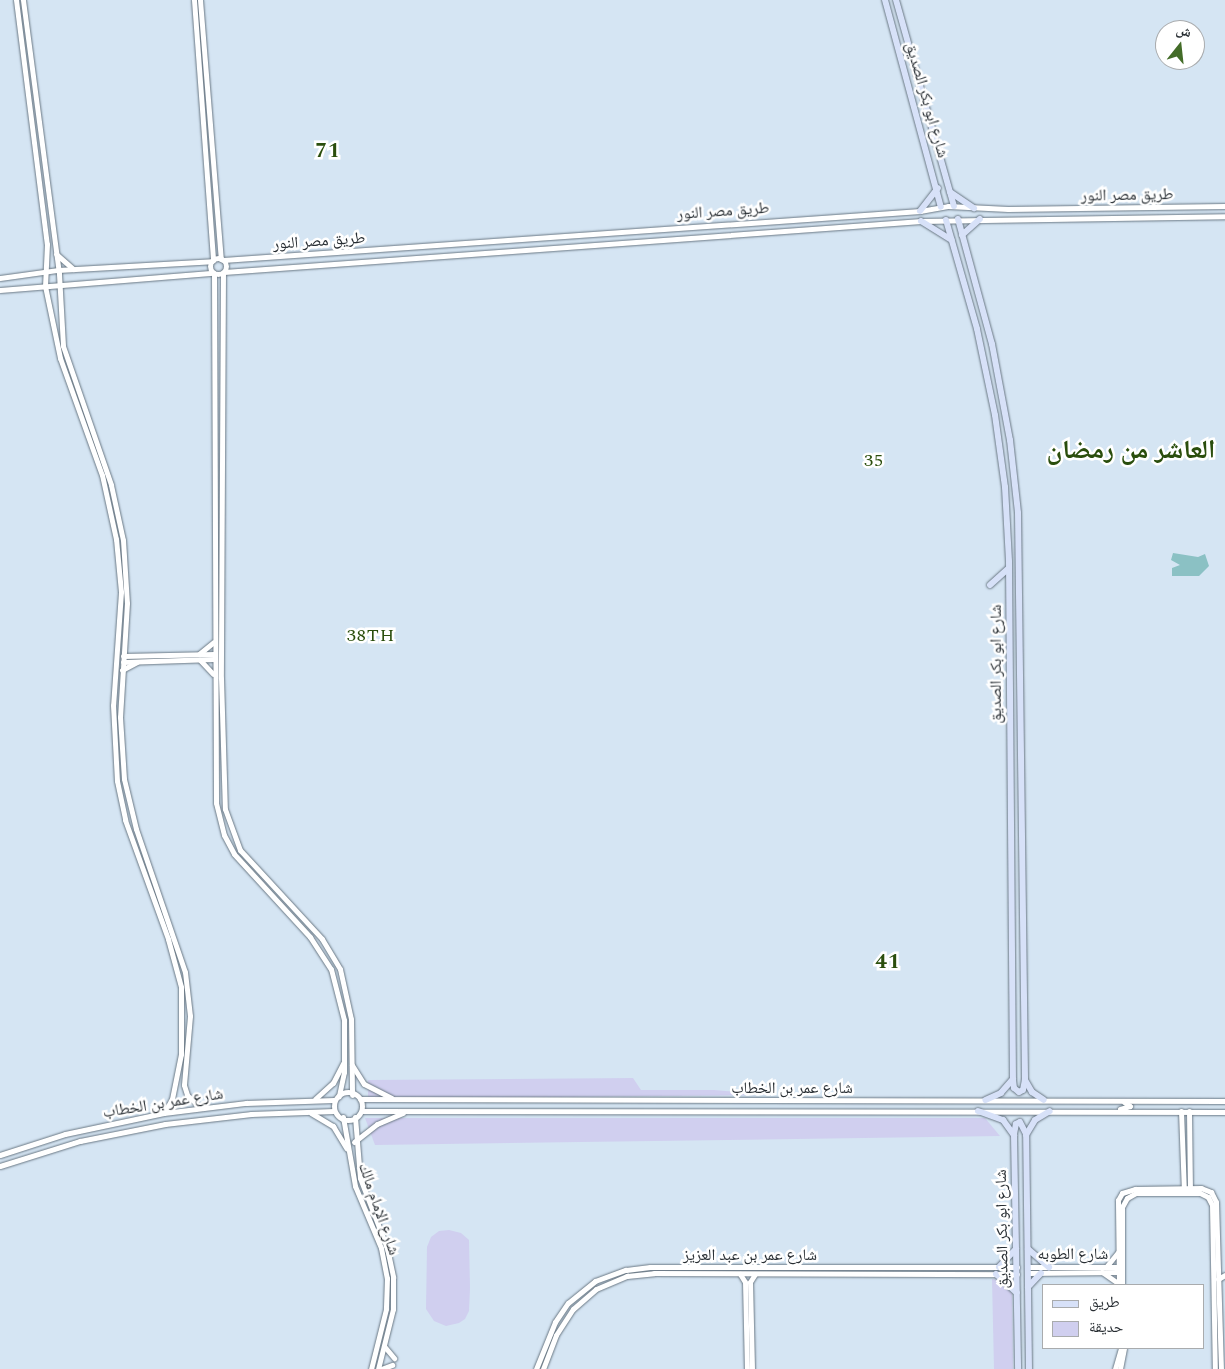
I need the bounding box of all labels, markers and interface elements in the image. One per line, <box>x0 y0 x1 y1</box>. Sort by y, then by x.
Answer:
text: ش <box>1174 19 1194 43</box>
north arrow <box>1155 20 1205 70</box>
street label: شارع ابو بكر الصديق <box>901 40 953 160</box>
district label: 71 <box>315 138 341 164</box>
street label: طريق مصر النور <box>1081 185 1173 205</box>
street label: طريق مصر النور <box>676 198 770 224</box>
street label: طريق مصر النور <box>272 228 366 254</box>
district label: العاشر من رمضان <box>1047 435 1215 467</box>
district label: 35 <box>864 450 884 472</box>
street label: شارع ابو بكر الصديق <box>986 604 1006 724</box>
district label: 38TH <box>346 625 396 647</box>
district label: 41 <box>875 949 901 975</box>
street label: شارع عمر بن الخطاب <box>731 1078 853 1098</box>
street label: شارع عمر بن الخطاب <box>101 1084 225 1122</box>
street label: شارع الإمام مالك <box>354 1160 404 1258</box>
street label: شارع ابو بكر الصديق <box>991 1169 1013 1289</box>
street label: شارع الطوبه <box>1038 1244 1108 1264</box>
street label: شارع عمر بن عبد العزيز <box>683 1245 817 1265</box>
legend <box>1042 1284 1205 1349</box>
text: طريق <box>1089 1291 1120 1314</box>
text: حديقة <box>1089 1316 1123 1339</box>

